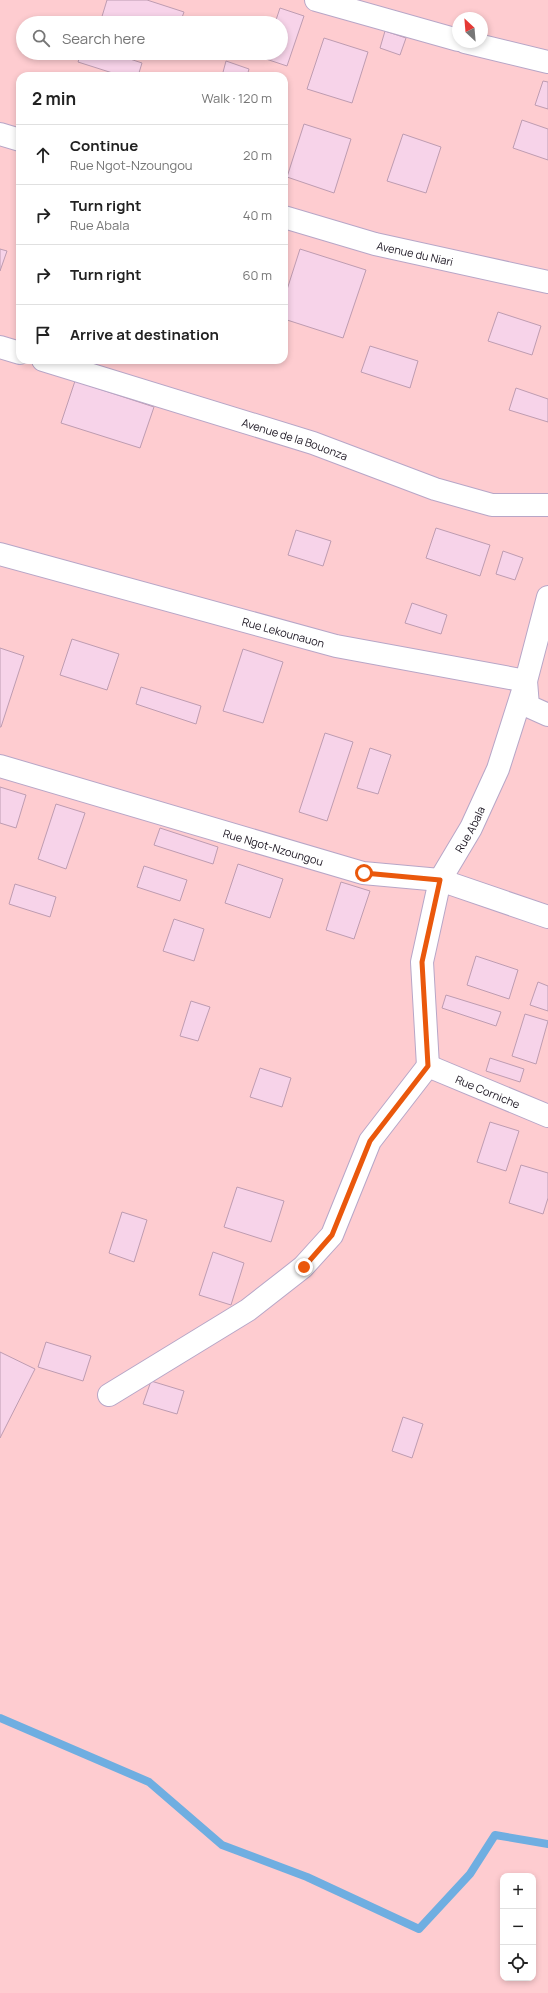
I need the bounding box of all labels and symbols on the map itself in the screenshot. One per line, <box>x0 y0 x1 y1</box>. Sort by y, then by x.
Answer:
north arrow <box>452 12 488 48</box>
street label: Avenue du Niari <box>375 237 455 269</box>
street label: Avenue de la Bouonza <box>240 414 350 463</box>
street label: Rue Lekounauon <box>241 613 326 650</box>
street label: Rue Abala <box>451 803 488 855</box>
street label: Rue Ngot-Nzoungou <box>221 825 325 868</box>
route start <box>355 864 373 882</box>
street label: Rue Corniche <box>453 1071 523 1111</box>
route end <box>295 1258 313 1276</box>

